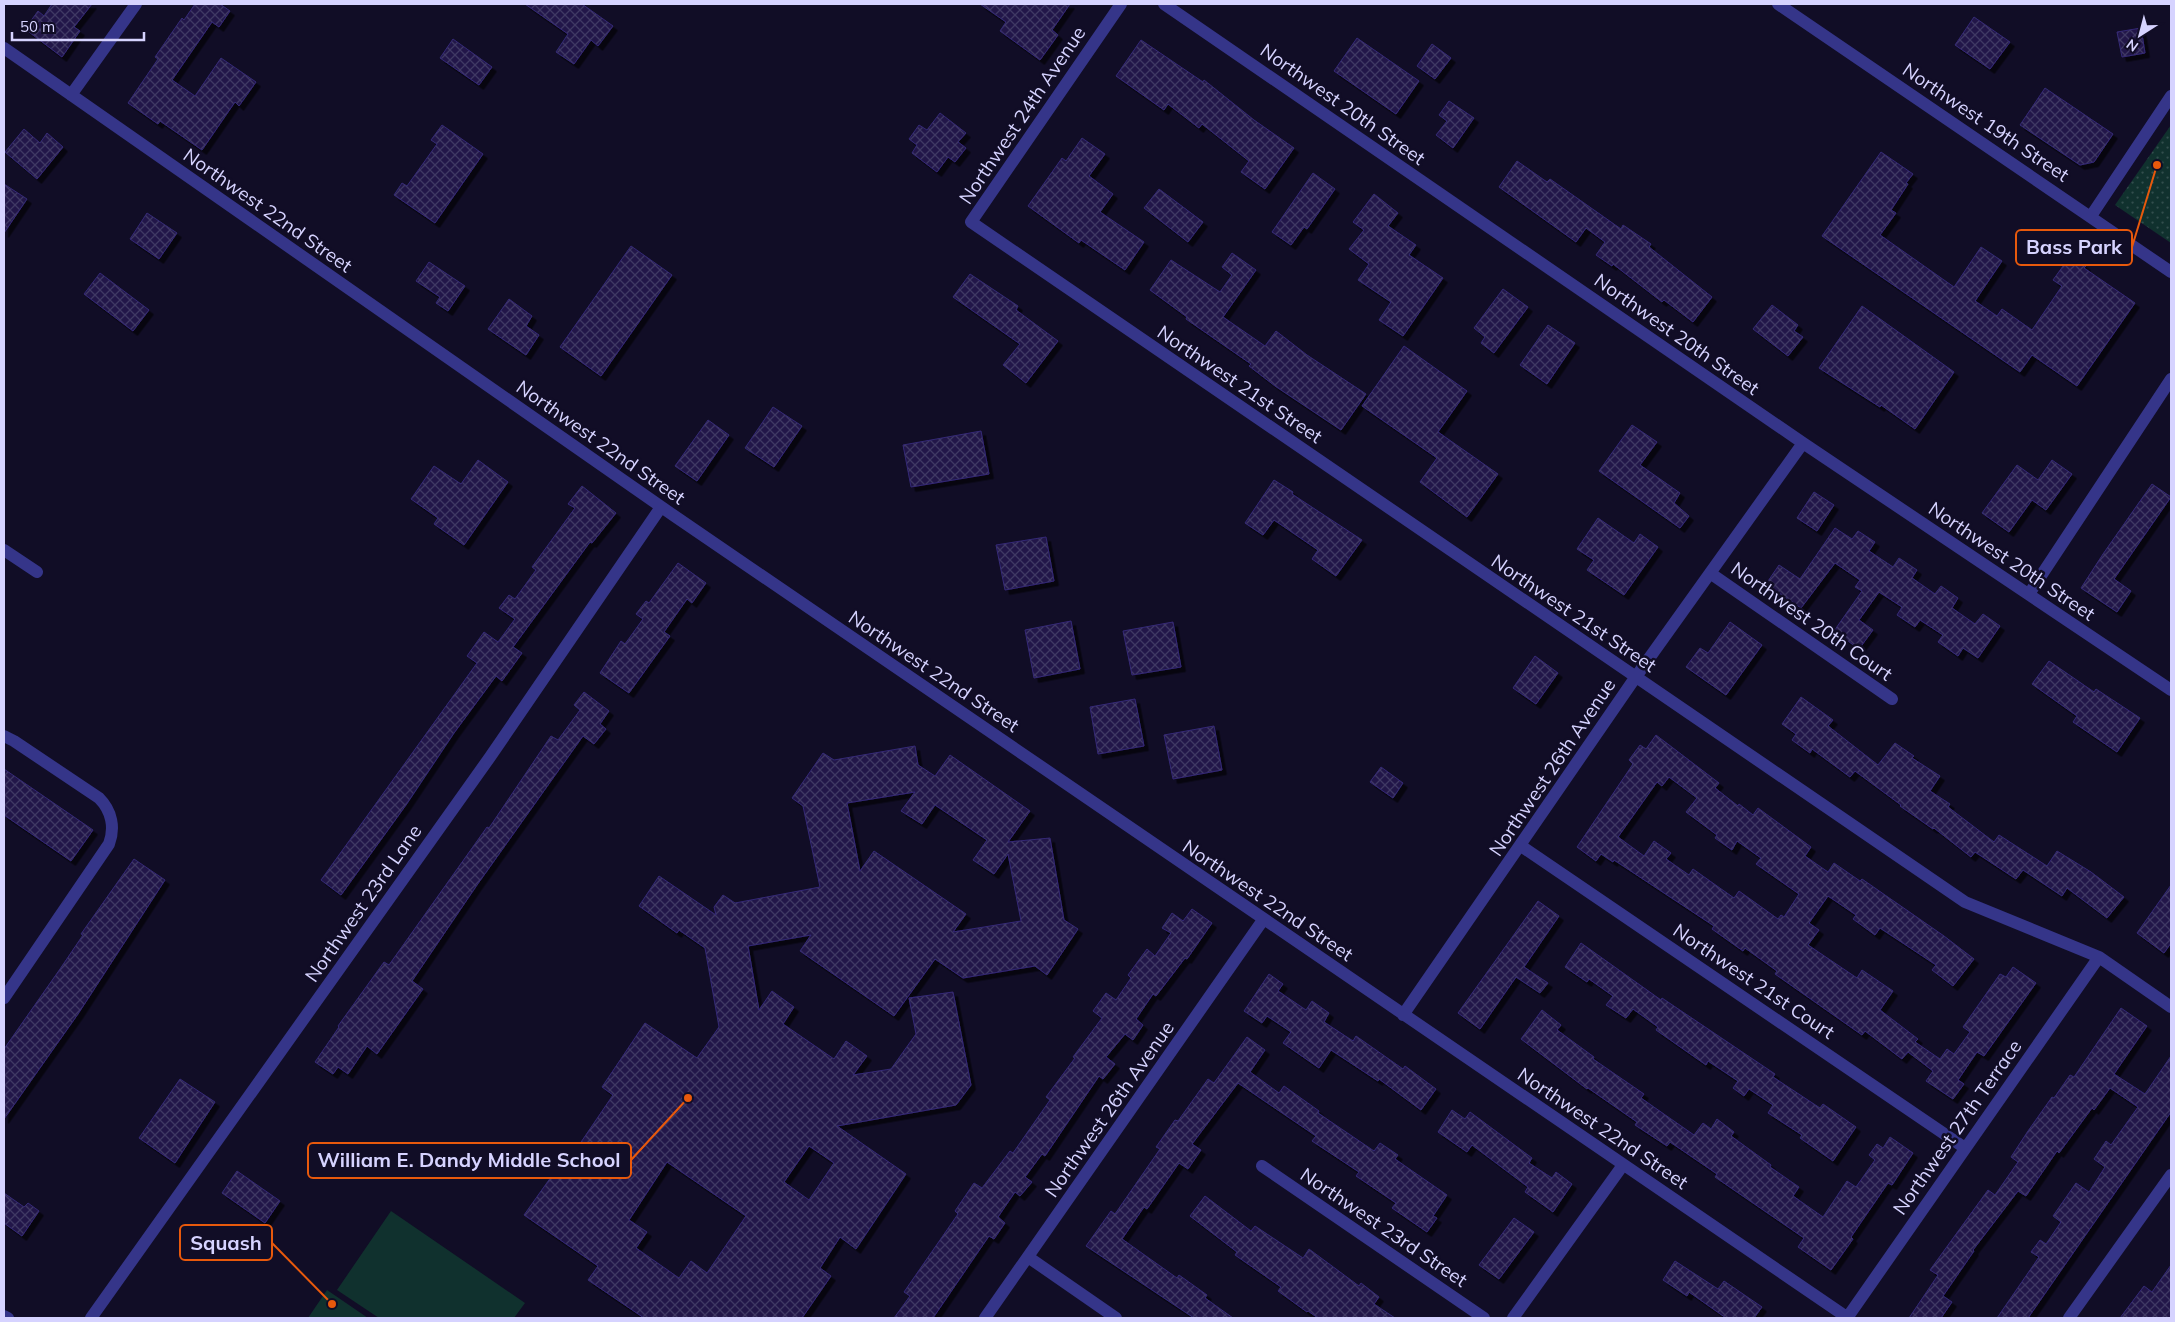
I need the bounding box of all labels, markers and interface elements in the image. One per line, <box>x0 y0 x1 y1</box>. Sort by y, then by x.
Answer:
scale bar <box>12 10 145 42</box>
north arrow <box>2115 10 2165 60</box>
text: 50 m <box>20 17 55 36</box>
street label: Northwest 24th Avenue <box>953 21 1091 209</box>
text: N <box>2123 35 2142 56</box>
street label: Northwest 20th Street <box>1256 38 1430 170</box>
street label: Northwest 19th Street <box>1898 57 2074 187</box>
street label: Northwest 22nd Street <box>179 143 357 278</box>
callout: Bass Park <box>2016 230 2132 265</box>
text: Bass Park <box>2026 234 2123 259</box>
street label: Northwest 20th Street <box>1590 268 1764 400</box>
street label: Northwest 21st Street <box>1153 320 1327 448</box>
street label: Northwest 22nd Street <box>512 375 690 510</box>
street label: Northwest 20th Street <box>1924 496 2100 626</box>
street label: Northwest 21st Street <box>1487 549 1661 677</box>
street label: Northwest 20th Court <box>1727 556 1898 686</box>
street label: Northwest 22nd Street <box>844 605 1024 737</box>
street label: Northwest 26th Avenue <box>1483 673 1621 861</box>
street label: Northwest 23rd Lane <box>300 820 426 986</box>
street label: Northwest 22nd Street <box>1178 834 1358 966</box>
street label: Northwest 21st Court <box>1669 918 1840 1044</box>
street label: Northwest 26th Avenue <box>1039 1016 1179 1202</box>
street label: Northwest 27th Terrace <box>1887 1035 2027 1219</box>
street label: Northwest 22nd Street <box>1513 1062 1693 1194</box>
callout: William E. Dandy Middle School <box>308 1143 631 1178</box>
text: William E. Dandy Middle School <box>317 1147 621 1172</box>
street label: Northwest 23rd Street <box>1296 1162 1472 1292</box>
callout: Squash <box>180 1225 272 1260</box>
text: Squash <box>190 1230 262 1255</box>

